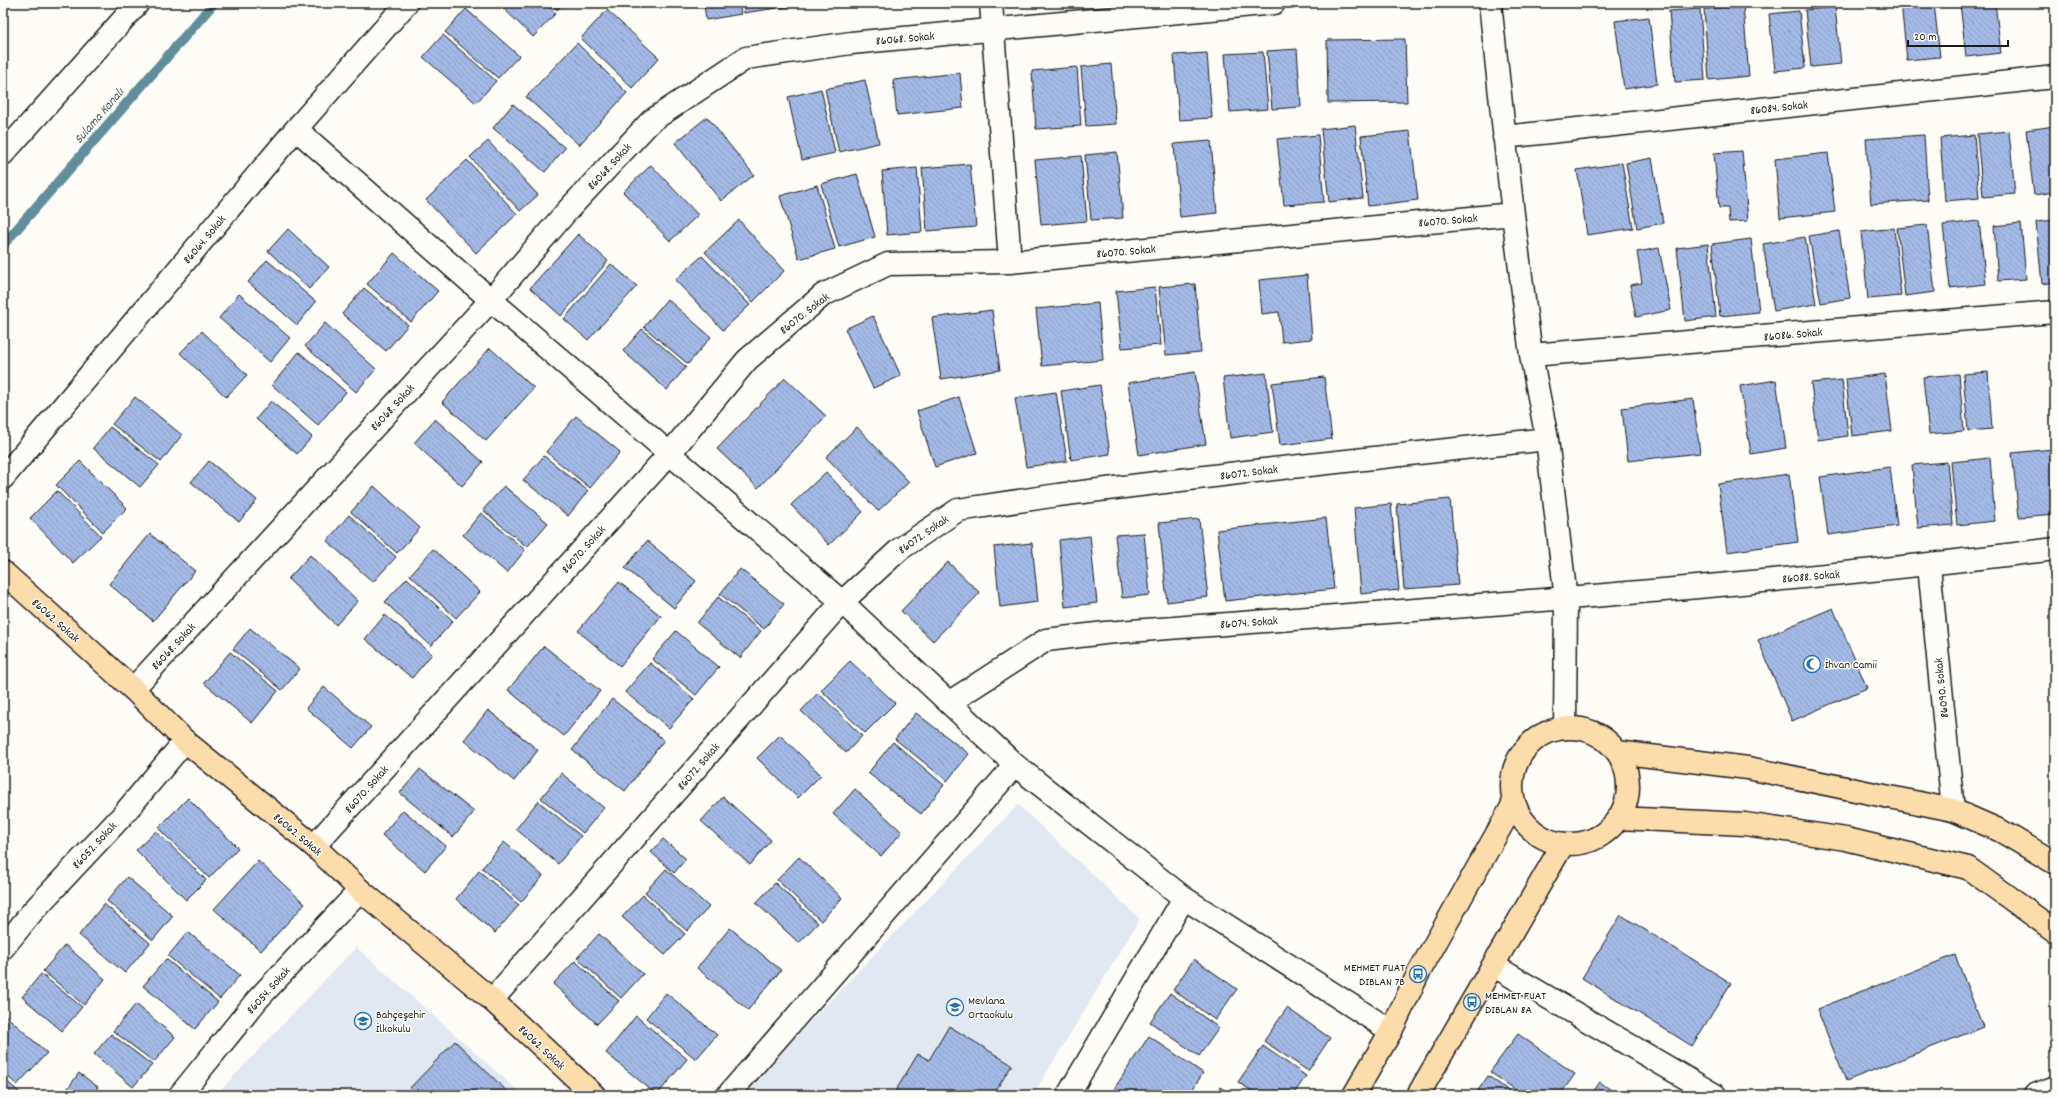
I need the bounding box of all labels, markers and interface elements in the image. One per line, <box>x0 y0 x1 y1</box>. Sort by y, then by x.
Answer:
scale bar <box>1908 22 2008 48</box>
street label: 86068. Sokak <box>875 28 935 51</box>
text: 20 m <box>1914 29 1937 46</box>
water label: Sulama Kanalı <box>70 83 130 149</box>
street label: 86084. Sokak <box>1749 97 1809 120</box>
street label: 86068. Sokak <box>584 140 636 194</box>
street label: 86070. Sokak <box>1418 210 1478 233</box>
street label: 86064. Sokak <box>180 212 231 268</box>
street label: 86070. Sokak <box>1096 241 1156 264</box>
street label: 86070. Sokak <box>776 289 834 339</box>
street label: 86086. Sokak <box>1763 324 1823 347</box>
street label: 86068. Sokak <box>367 381 419 435</box>
street label: 86072. Sokak <box>1219 462 1279 485</box>
street label: 86072. Sokak <box>895 512 953 559</box>
street label: 86070. Sokak <box>558 522 610 578</box>
street label: 86088. Sokak <box>1782 567 1841 588</box>
street label: 86062. Sokak <box>27 595 83 647</box>
street label: 86074. Sokak <box>1220 613 1279 634</box>
street label: 86068. Sokak <box>148 620 200 674</box>
mosque icon: İhvan Camii <box>1802 654 1822 674</box>
place label: İhvan Camii <box>1825 657 1877 674</box>
street label: 86090. Sokak <box>1931 657 1954 719</box>
street label: 86072. Sokak <box>674 739 725 794</box>
street label: 86070. Sokak <box>341 762 393 818</box>
street label: 86062. Sokak <box>269 810 325 861</box>
street label: 86052. Sokak <box>69 819 121 873</box>
place label: MEHMET FUAT DIBLAN 7B <box>1344 960 1405 991</box>
street label: 86054. Sokak <box>243 963 295 1018</box>
bus stop icon: MEHMET FUAT DIBLAN 7B <box>1408 964 1428 984</box>
place label: MEHMET FUAT DIBLAN 8A <box>1485 988 1546 1019</box>
bus stop icon: MEHMET FUAT DIBLAN 8A <box>1462 992 1482 1012</box>
place label: Mevlana Ortaokulu <box>968 993 1013 1024</box>
school or university icon: Mevlana Ortaokulu <box>945 997 965 1017</box>
place label: Bahçeşehir İlkokulu <box>376 1007 426 1038</box>
school or university icon: Bahçeşehir İlkokulu <box>353 1011 373 1031</box>
street label: 86062. Sokak <box>514 1022 568 1075</box>

